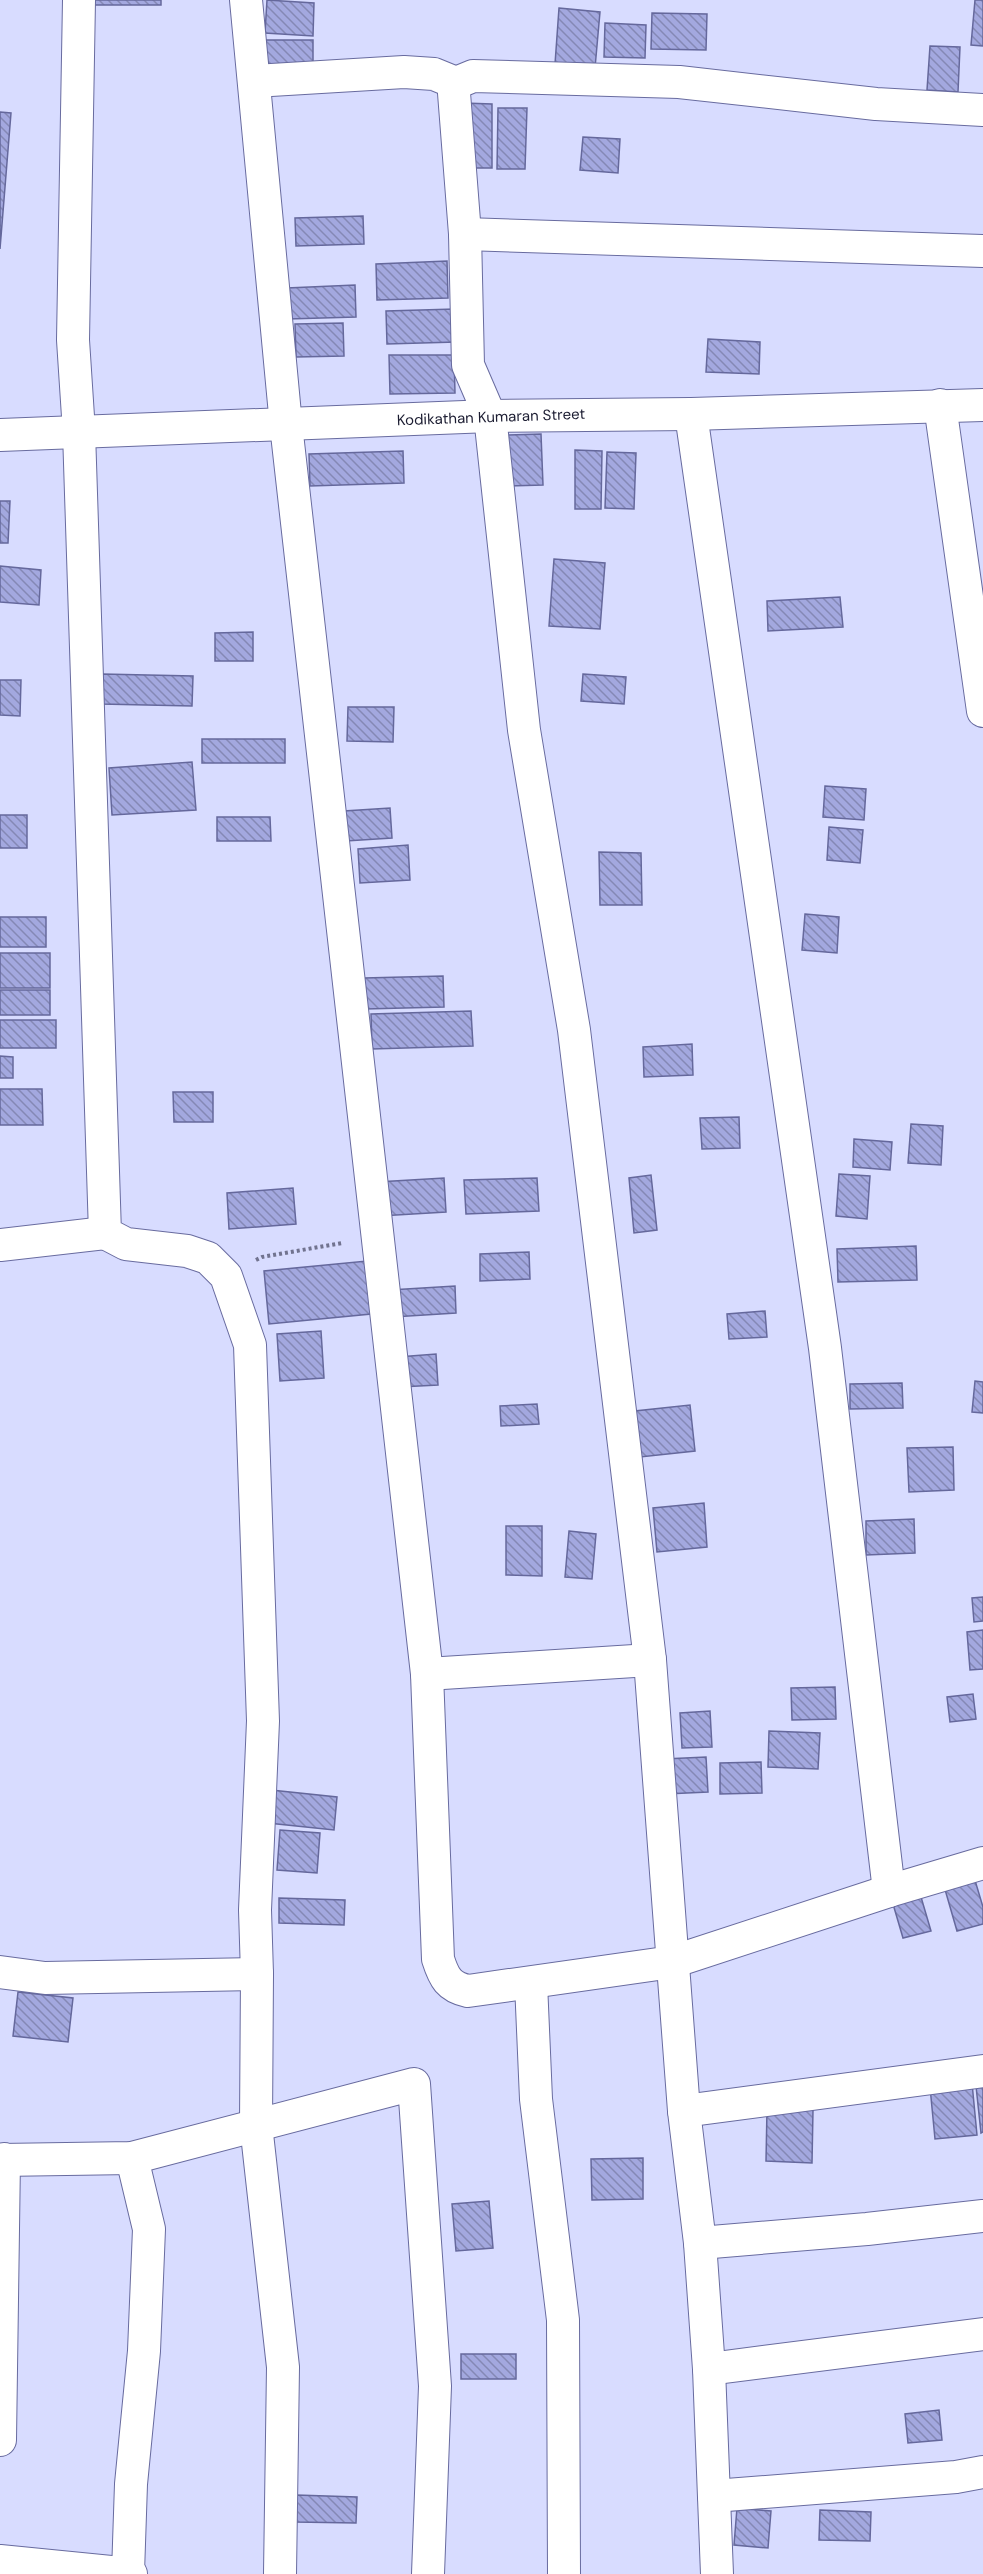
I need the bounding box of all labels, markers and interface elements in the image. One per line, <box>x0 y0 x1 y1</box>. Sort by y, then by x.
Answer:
street label: Kodikathan Kumaran Street <box>397 404 586 430</box>

